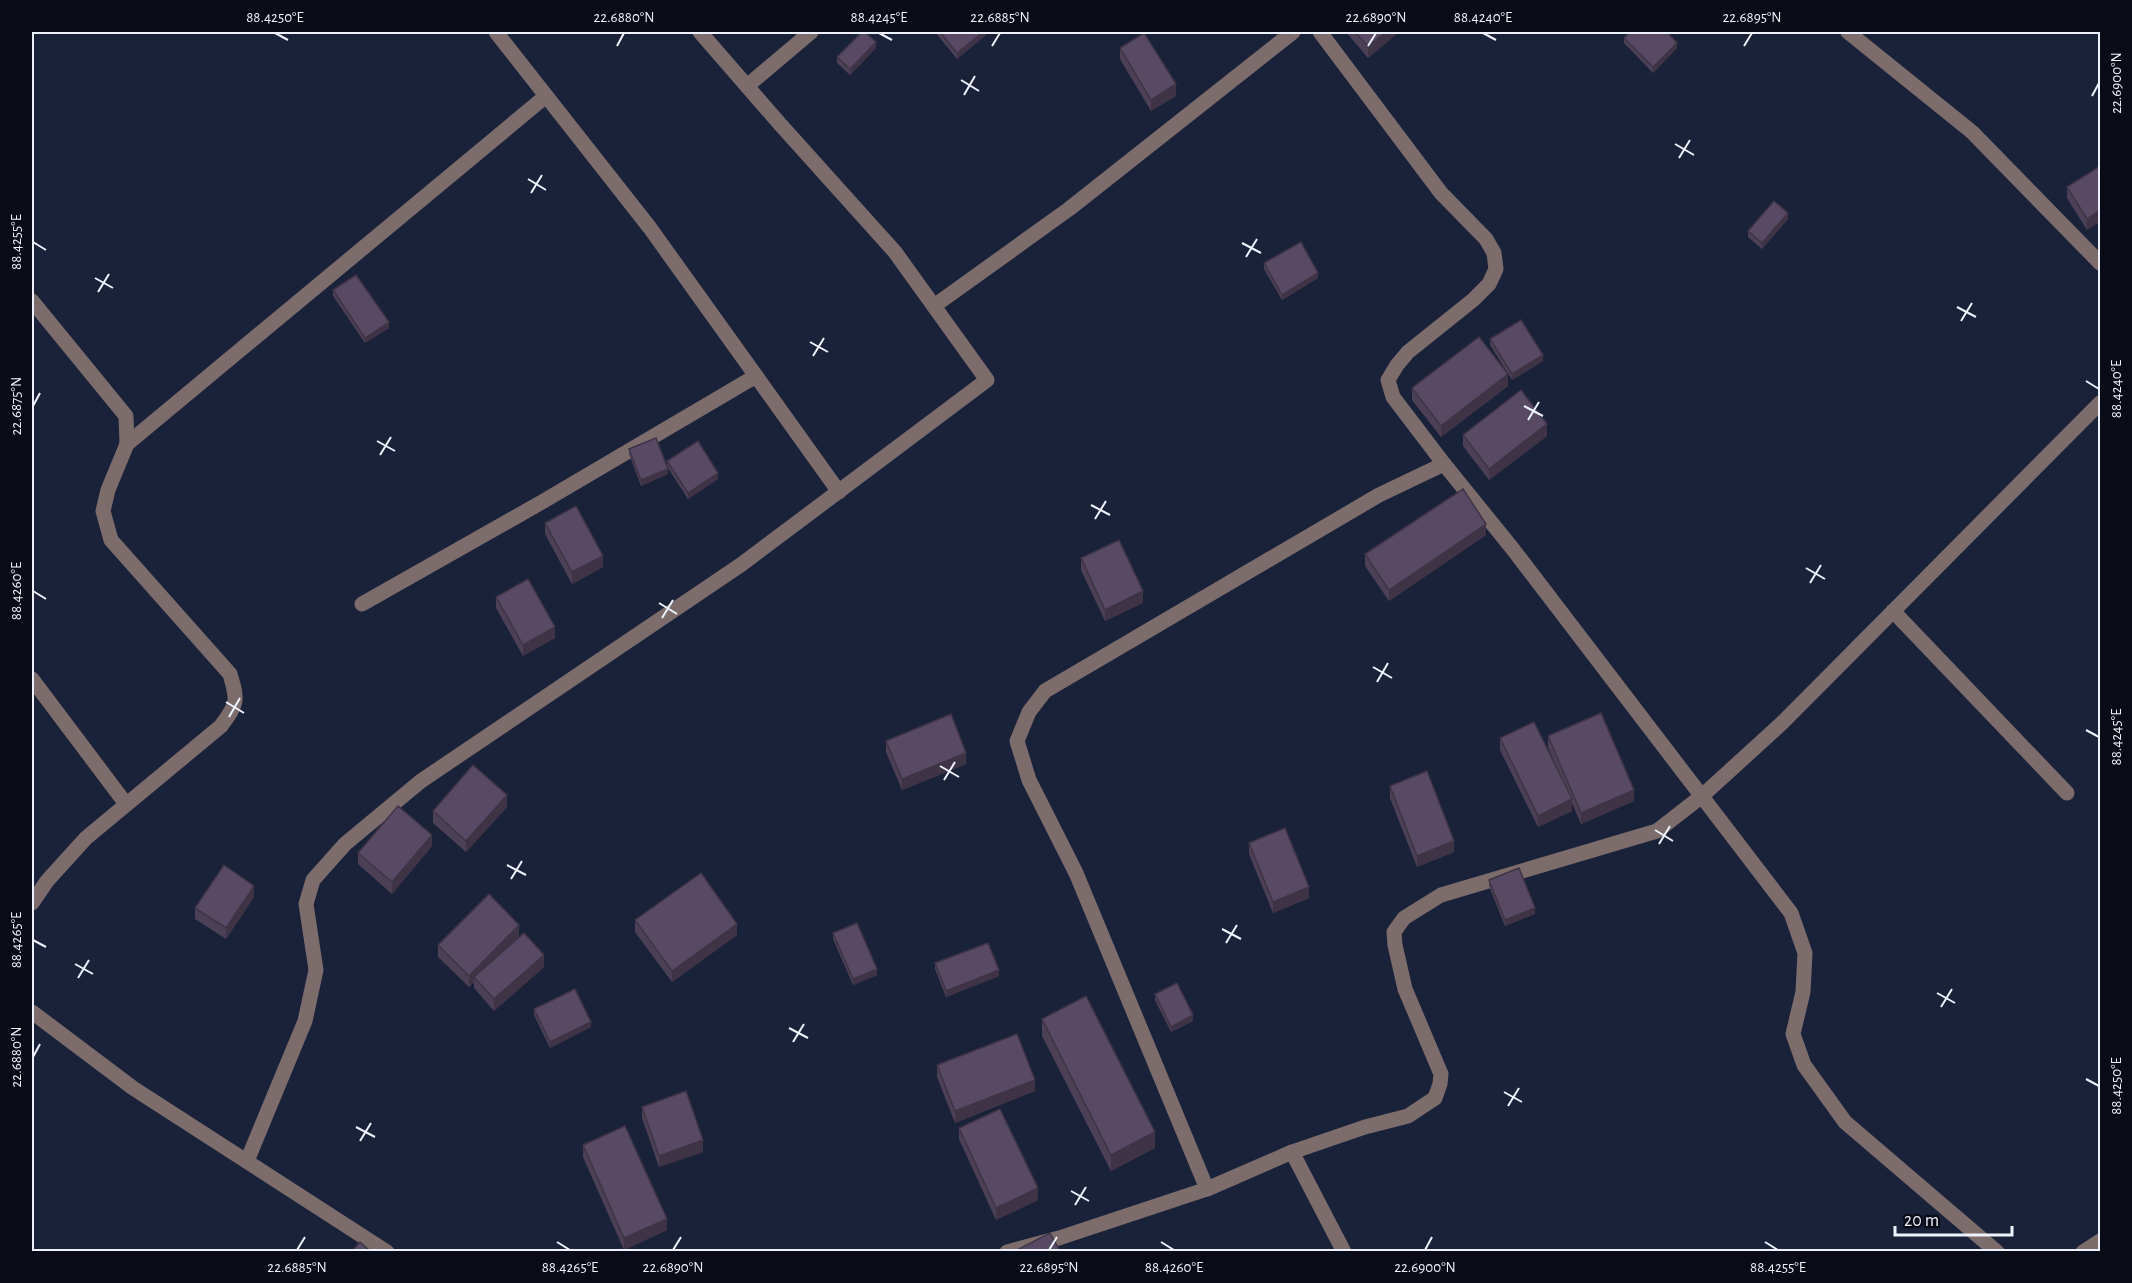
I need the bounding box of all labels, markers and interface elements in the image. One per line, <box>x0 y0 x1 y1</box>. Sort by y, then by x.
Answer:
text: 88.4250°E <box>246 10 304 25</box>
text: 22.6880°N <box>594 10 654 25</box>
text: 88.4245°E <box>851 10 907 25</box>
text: 22.6885°N <box>970 10 1030 25</box>
text: 22.6890°N <box>1346 10 1406 25</box>
text: 88.4240°E <box>1454 10 1512 25</box>
text: 22.6895°N <box>1722 10 1782 25</box>
text: 22.6900°N <box>2109 52 2124 114</box>
text: 88.4255°E <box>9 214 24 270</box>
text: 88.4240°E <box>2109 360 2124 418</box>
text: 22.6875°N <box>9 377 24 435</box>
text: 88.4260°E <box>9 562 24 620</box>
text: 88.4245°E <box>2109 709 2124 765</box>
text: 88.4265°E <box>9 912 24 968</box>
text: 22.6880°N <box>9 1027 24 1087</box>
text: 88.4250°E <box>2109 1057 2124 1115</box>
scale bar <box>1895 1199 2012 1237</box>
text: 20 m <box>1904 1212 1939 1230</box>
text: 22.6885°N <box>267 1260 327 1275</box>
text: 88.4265°E <box>542 1260 598 1275</box>
text: 22.6890°N <box>643 1260 703 1275</box>
text: 22.6895°N <box>1019 1260 1079 1275</box>
text: 88.4260°E <box>1145 1260 1203 1275</box>
text: 22.6900°N <box>1394 1260 1456 1275</box>
text: 88.4255°E <box>1750 1260 1806 1275</box>

